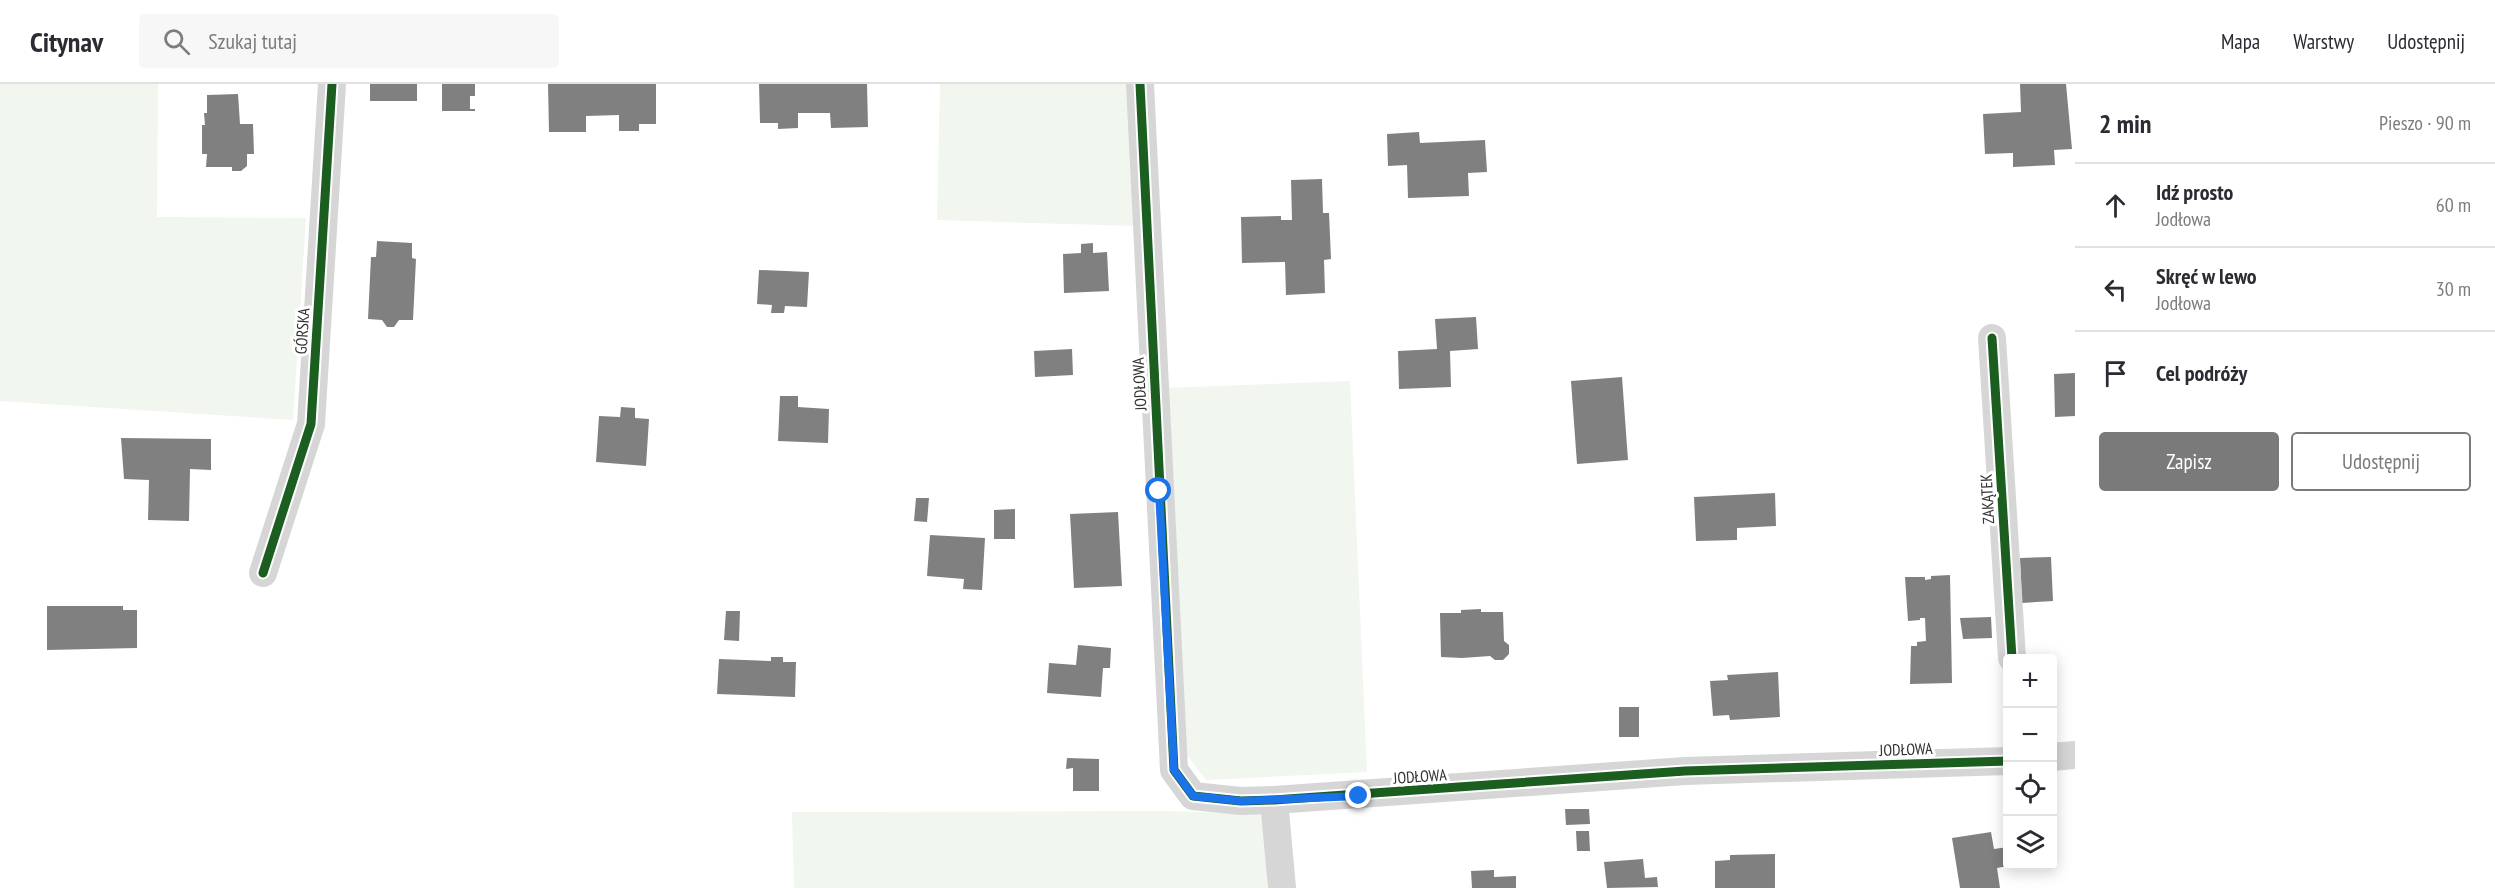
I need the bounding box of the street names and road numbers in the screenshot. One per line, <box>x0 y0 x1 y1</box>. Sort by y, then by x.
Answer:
street label: GÓRSKA <box>290 307 314 355</box>
street label: JODŁOWA <box>1128 356 1150 412</box>
street label: ZAKĄTEK <box>1976 473 1998 525</box>
street label: JODŁOWA <box>1878 738 1933 760</box>
street label: JODŁOWA <box>1392 764 1448 788</box>

